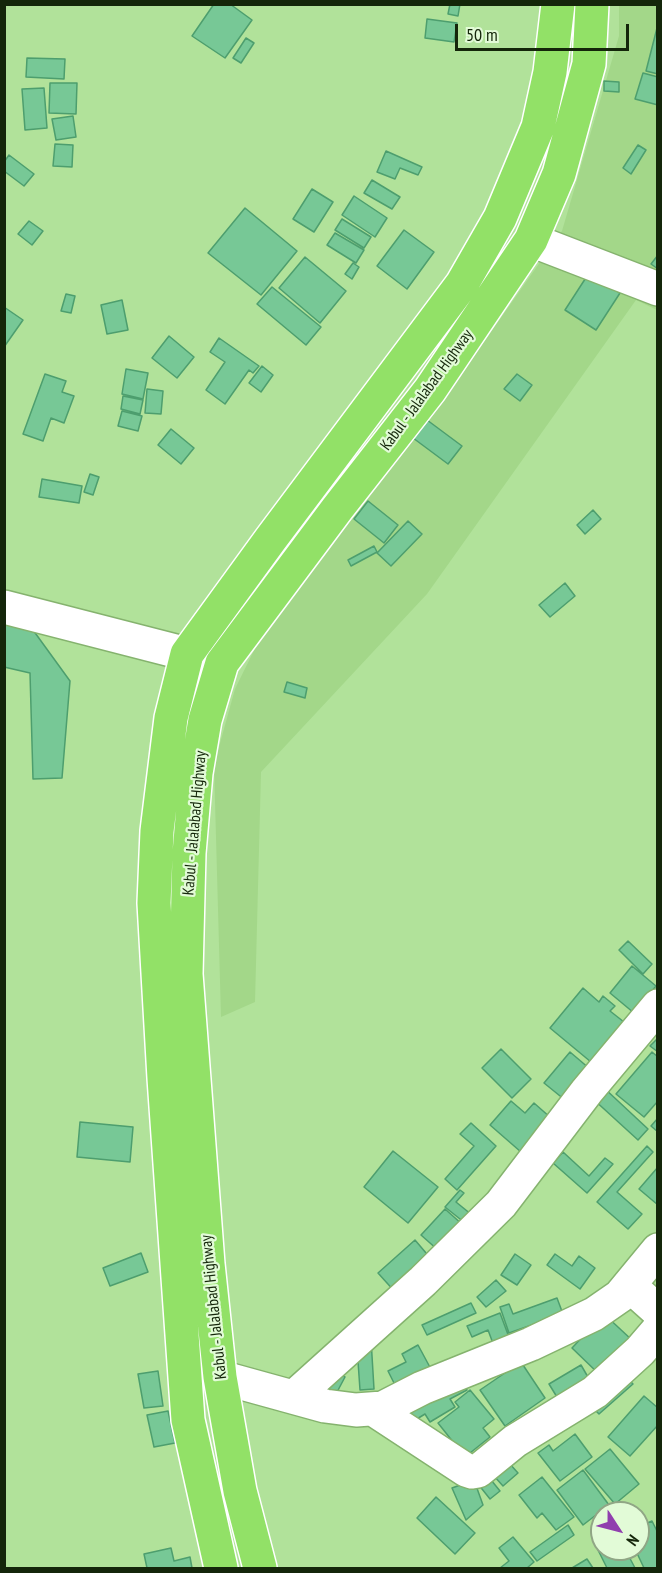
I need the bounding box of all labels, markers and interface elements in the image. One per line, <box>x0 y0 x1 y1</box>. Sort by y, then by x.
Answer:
scale bar <box>458 12 632 50</box>
text: 50 m <box>466 23 498 46</box>
street label: Kabul - Jalalabad Highway <box>377 326 477 454</box>
street label: Kabul - Jalalabad Highway <box>179 750 211 896</box>
street label: Kabul - Jalalabad Highway <box>197 1234 231 1380</box>
north arrow <box>590 1501 650 1561</box>
text: N <box>622 1531 644 1550</box>

